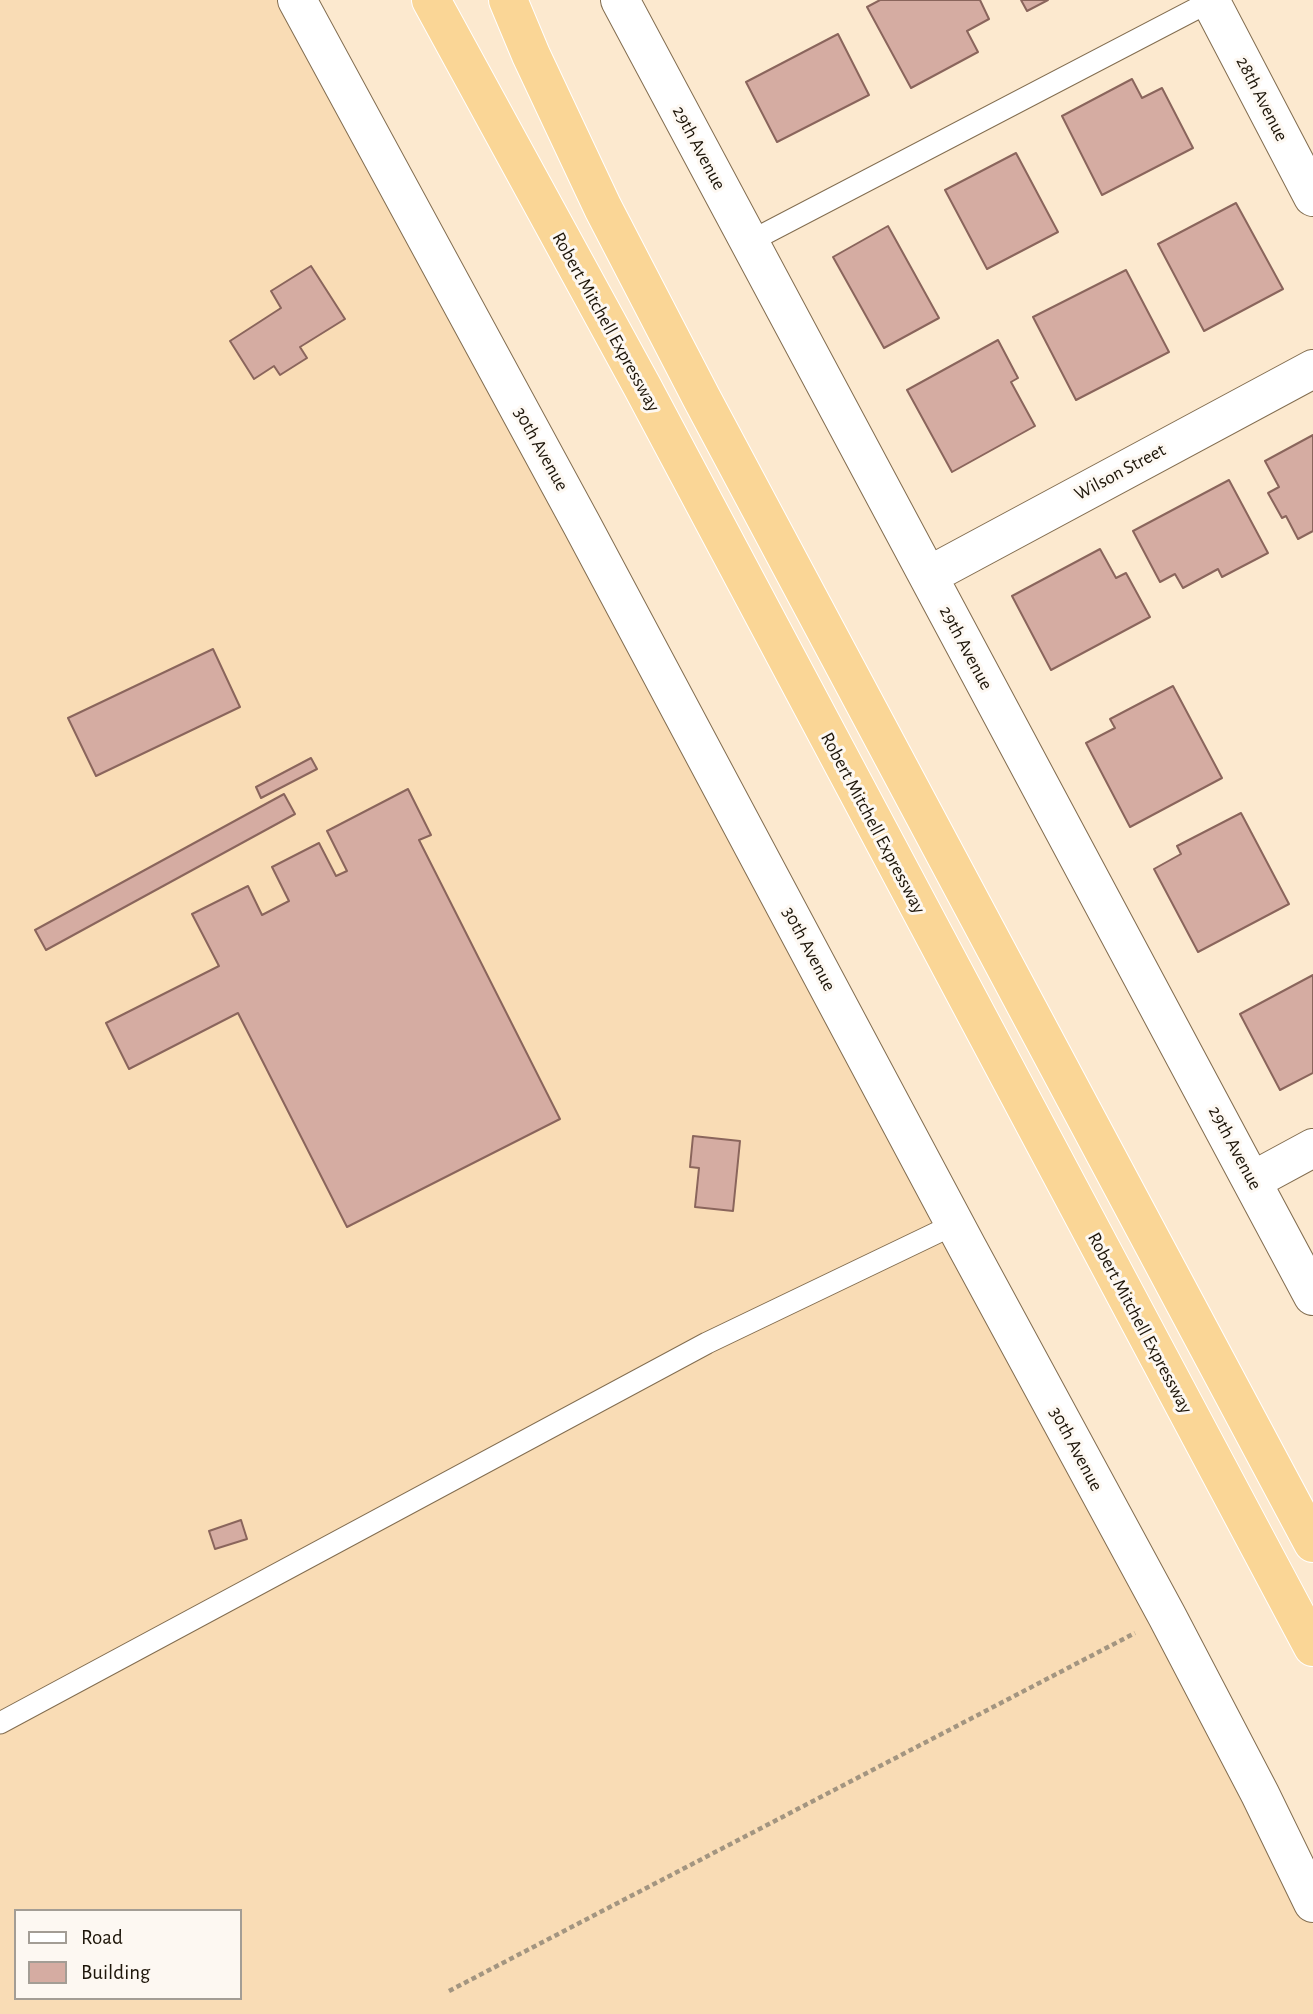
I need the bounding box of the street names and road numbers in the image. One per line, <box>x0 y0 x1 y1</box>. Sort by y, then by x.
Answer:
street label: 28th Avenue <box>1231 53 1293 145</box>
street label: 29th Avenue <box>667 102 731 194</box>
street label: Robert Mitchell Expressway <box>547 228 665 416</box>
street label: 30th Avenue <box>509 403 573 495</box>
street label: Wilson Street <box>1070 438 1170 506</box>
street label: 29th Avenue <box>934 602 998 694</box>
street label: Robert Mitchell Expressway <box>816 729 930 917</box>
street label: 30th Avenue <box>777 903 841 995</box>
street label: 29th Avenue <box>1203 1102 1267 1194</box>
street label: Robert Mitchell Expressway <box>1083 1229 1197 1417</box>
street label: 30th Avenue <box>1044 1403 1108 1495</box>

